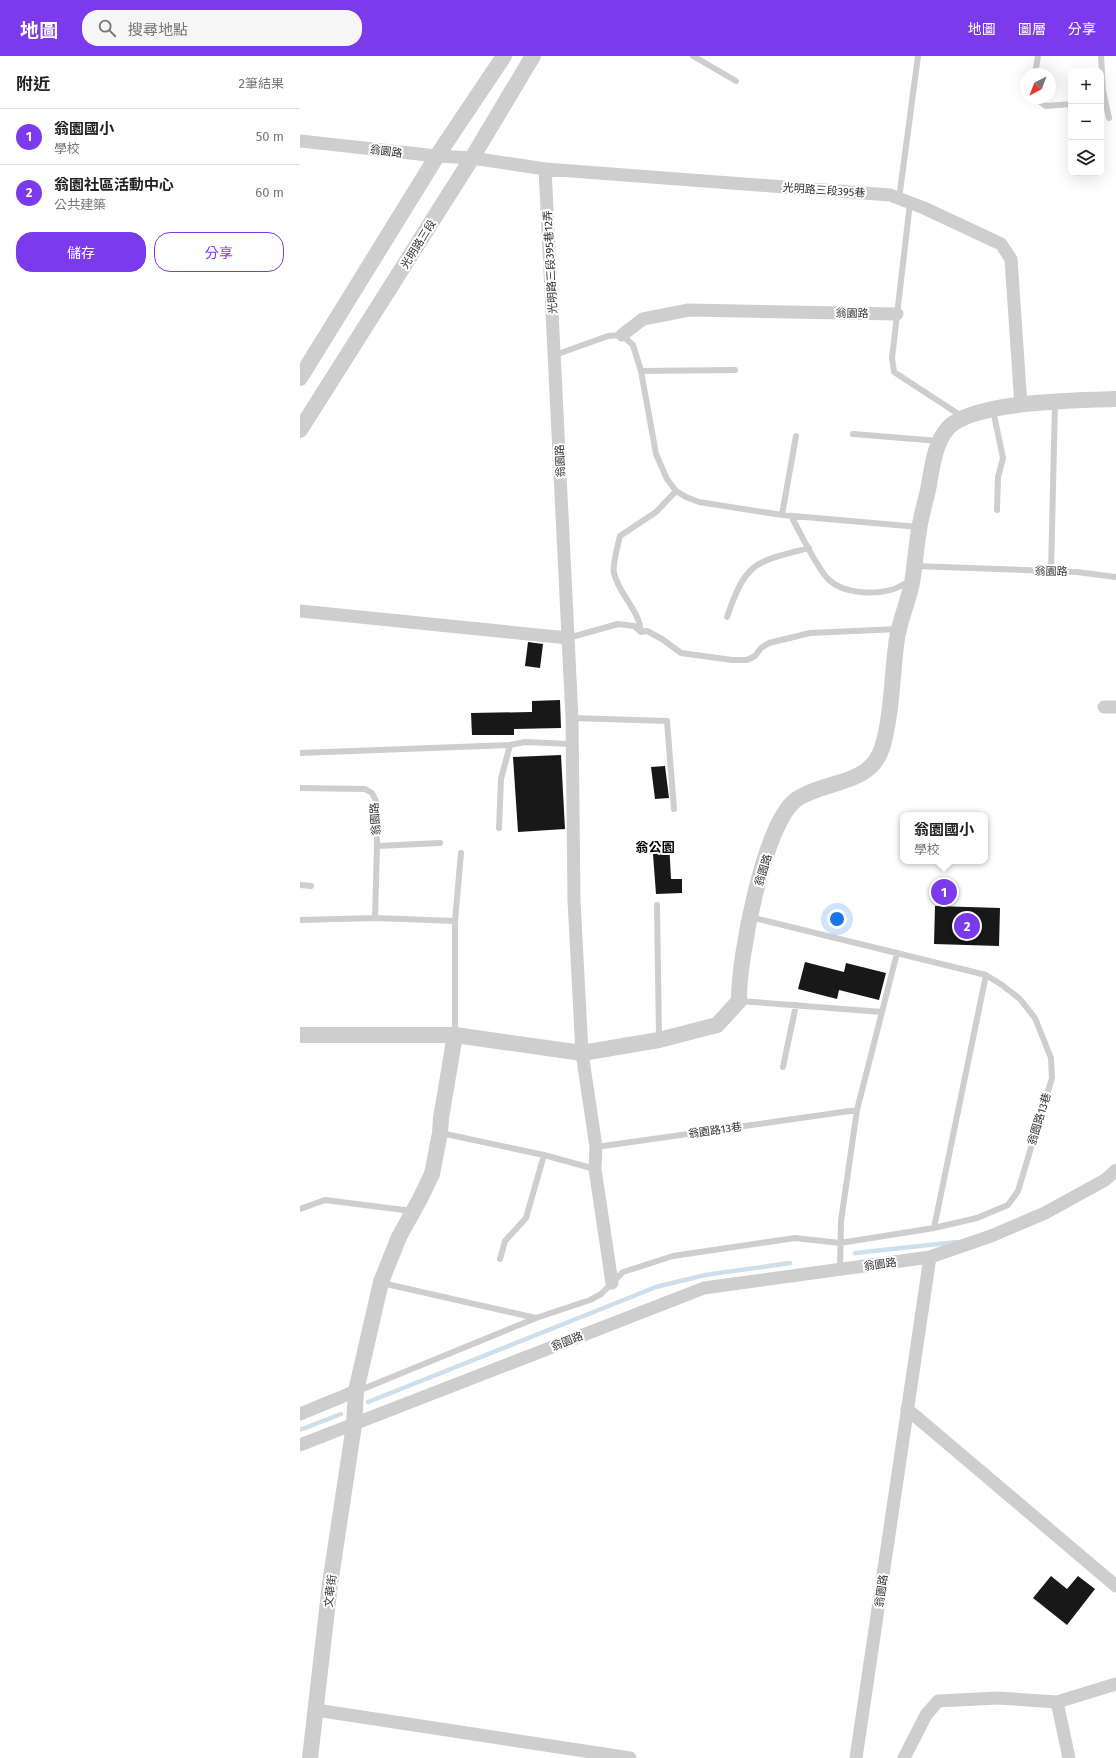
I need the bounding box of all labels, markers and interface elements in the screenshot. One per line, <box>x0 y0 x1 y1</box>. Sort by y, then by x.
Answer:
search box <box>82 10 362 46</box>
icon: search <box>96 17 118 39</box>
text: 地圖 <box>20 19 58 42</box>
text: 搜尋地點 <box>128 21 188 39</box>
text: 地圖 <box>968 21 996 38</box>
text: 圖層 <box>1018 21 1046 38</box>
text: 分享 <box>1068 21 1096 38</box>
north arrow <box>1020 68 1056 104</box>
map controls <box>1068 68 1104 176</box>
button: + <box>1068 68 1104 104</box>
text: 附近 <box>16 74 50 95</box>
text: 2筆結果 <box>239 76 284 91</box>
button: − <box>1068 104 1104 140</box>
text: 翁園國小 <box>54 120 114 138</box>
text: 1 <box>26 129 32 144</box>
text: 50 m <box>256 129 284 144</box>
button: layers <box>1068 140 1104 176</box>
text: 學校 <box>54 141 80 156</box>
street label: 翁園路 <box>369 143 403 160</box>
text: 翁園社區活動中心 <box>54 176 174 194</box>
street label: 光明路三段395巷 <box>782 181 866 200</box>
text: 2 <box>26 185 32 200</box>
text: 60 m <box>255 185 284 200</box>
text: 公共建築 <box>54 197 106 212</box>
street label: 光明路三段395巷12弄 <box>541 210 560 314</box>
street label: 光明路三段 <box>398 217 439 271</box>
button: 儲存 <box>16 232 146 272</box>
button: 分享 <box>154 232 284 272</box>
street label: 翁園路 <box>835 307 869 320</box>
street label: 翁園路 <box>553 444 568 478</box>
street label: 翁園路 <box>1034 565 1068 578</box>
street label: 翁園路 <box>368 802 383 836</box>
popup <box>900 812 988 864</box>
text: 翁園國小 <box>914 821 974 839</box>
district label: 翁公園 <box>635 840 675 855</box>
text: 學校 <box>914 842 940 857</box>
street label: 翁園路 <box>752 852 775 888</box>
pin: 1 <box>931 877 957 907</box>
your location <box>827 909 847 929</box>
pin: 2 <box>954 911 980 941</box>
street label: 翁園路13巷 <box>1025 1091 1054 1147</box>
street label: 翁園路13巷 <box>687 1120 743 1141</box>
street label: 翁園路 <box>863 1256 897 1273</box>
street label: 翁園路 <box>549 1329 585 1353</box>
street label: 文華街 <box>322 1574 339 1608</box>
street label: 翁園路 <box>873 1574 890 1608</box>

